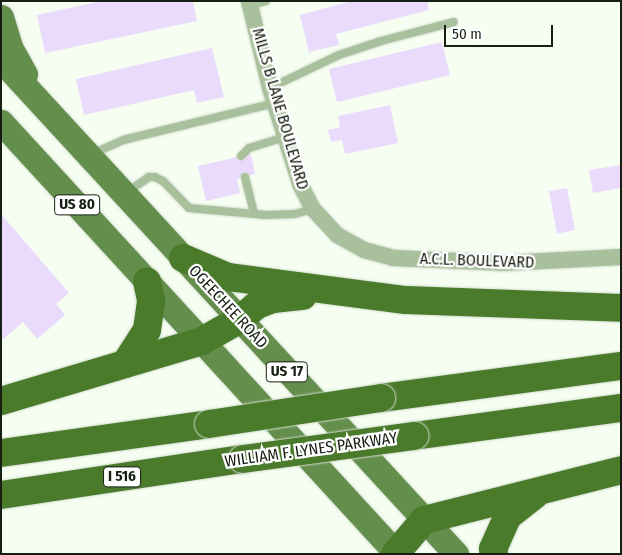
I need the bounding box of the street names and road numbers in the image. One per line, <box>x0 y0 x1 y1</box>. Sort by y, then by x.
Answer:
street label: MILLS B LANE BOULEVARD <box>248 26 312 192</box>
road number: US 80 <box>53 192 101 218</box>
street label: A.C.L. BOULEVARD <box>419 249 535 273</box>
street label: OGEECHEE ROAD <box>185 261 271 353</box>
road number: US 17 <box>266 360 308 384</box>
street label: WILLIAM F. LYNES PARKWAY <box>224 428 398 472</box>
road number: I 516 <box>102 464 142 490</box>

